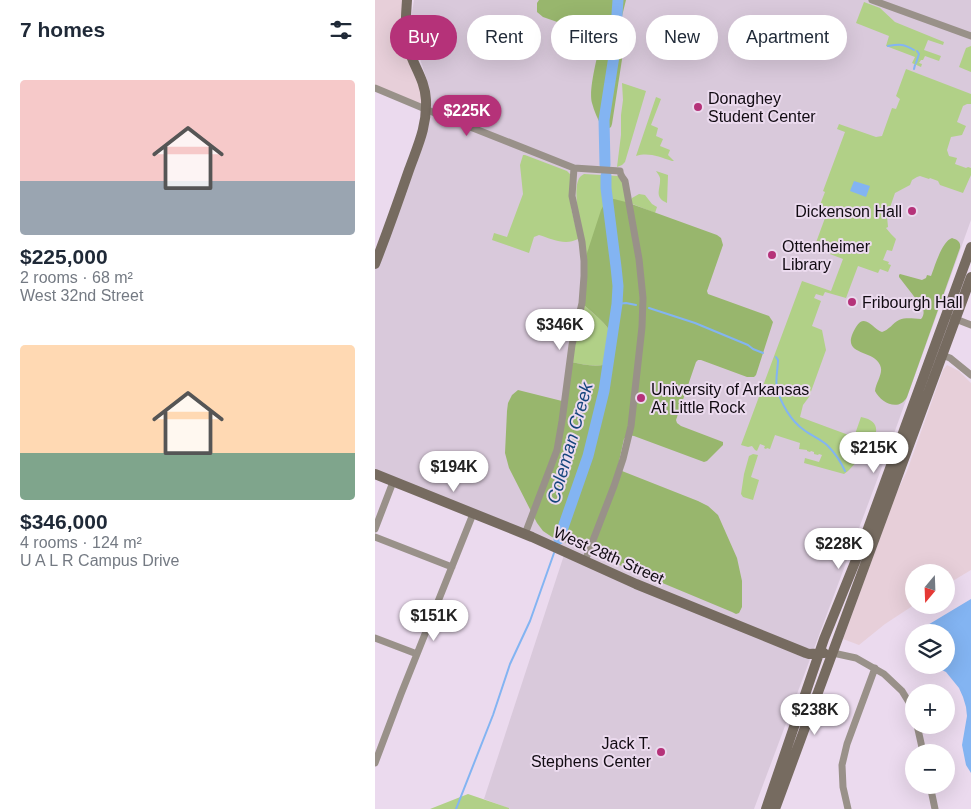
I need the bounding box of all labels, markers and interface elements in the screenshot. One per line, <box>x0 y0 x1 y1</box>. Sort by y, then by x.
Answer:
chip: Buy <box>390 15 457 60</box>
chip: Rent <box>467 15 541 60</box>
chip: Filters <box>551 15 636 60</box>
chip: New <box>646 15 718 60</box>
chip: Apartment <box>728 15 847 60</box>
icon: filters <box>327 16 355 44</box>
text: 7 homes <box>20 18 105 41</box>
place label: Donaghey Student Center <box>708 90 816 125</box>
pin: $225K <box>432 94 502 137</box>
marker: Donaghey Student Center <box>692 101 704 113</box>
text: $225K <box>443 102 491 119</box>
icon: home <box>143 113 233 203</box>
place label: Dickenson Hall <box>795 203 902 220</box>
marker: Dickenson Hall <box>906 205 918 217</box>
place label: Ottenheimer Library <box>782 238 871 273</box>
text: $225,000 <box>20 245 108 268</box>
marker: Ottenheimer Library <box>766 249 778 261</box>
text: 2 rooms · 68 m² <box>20 269 133 286</box>
text: West 32nd Street <box>20 287 143 304</box>
place label: Fribourgh Hall <box>862 294 962 311</box>
marker: Fribourgh Hall <box>846 296 858 308</box>
pin: $346K <box>525 308 595 351</box>
text: $346K <box>536 316 584 333</box>
icon: home <box>143 378 233 468</box>
water label: Coleman Creek <box>543 379 597 506</box>
place label: University of Arkansas At Little Rock <box>651 381 809 416</box>
marker: University of Arkansas At Little Rock <box>635 392 647 404</box>
pin: $215K <box>839 432 909 474</box>
text: $215K <box>850 439 898 456</box>
pin: $194K <box>419 450 489 493</box>
text: $194K <box>430 458 478 475</box>
text: $346,000 <box>20 510 108 533</box>
street label: West 28th Street <box>551 524 667 588</box>
pin: $228K <box>804 528 874 570</box>
text: 4 rooms · 124 m² <box>20 534 142 551</box>
text: $228K <box>815 535 863 552</box>
text: U A L R Campus Drive <box>20 552 179 569</box>
north arrow <box>905 564 955 614</box>
map controls <box>905 564 955 794</box>
pin: $151K <box>399 600 469 642</box>
text: $151K <box>410 607 458 624</box>
button: layers <box>905 624 955 674</box>
button: + <box>905 684 955 734</box>
pin: $238K <box>780 694 850 736</box>
text: $238K <box>791 701 839 718</box>
place label: Jack T. Stephens Center <box>531 735 652 770</box>
button: − <box>905 744 955 794</box>
marker: Jack T. Stephens Center <box>655 746 667 758</box>

